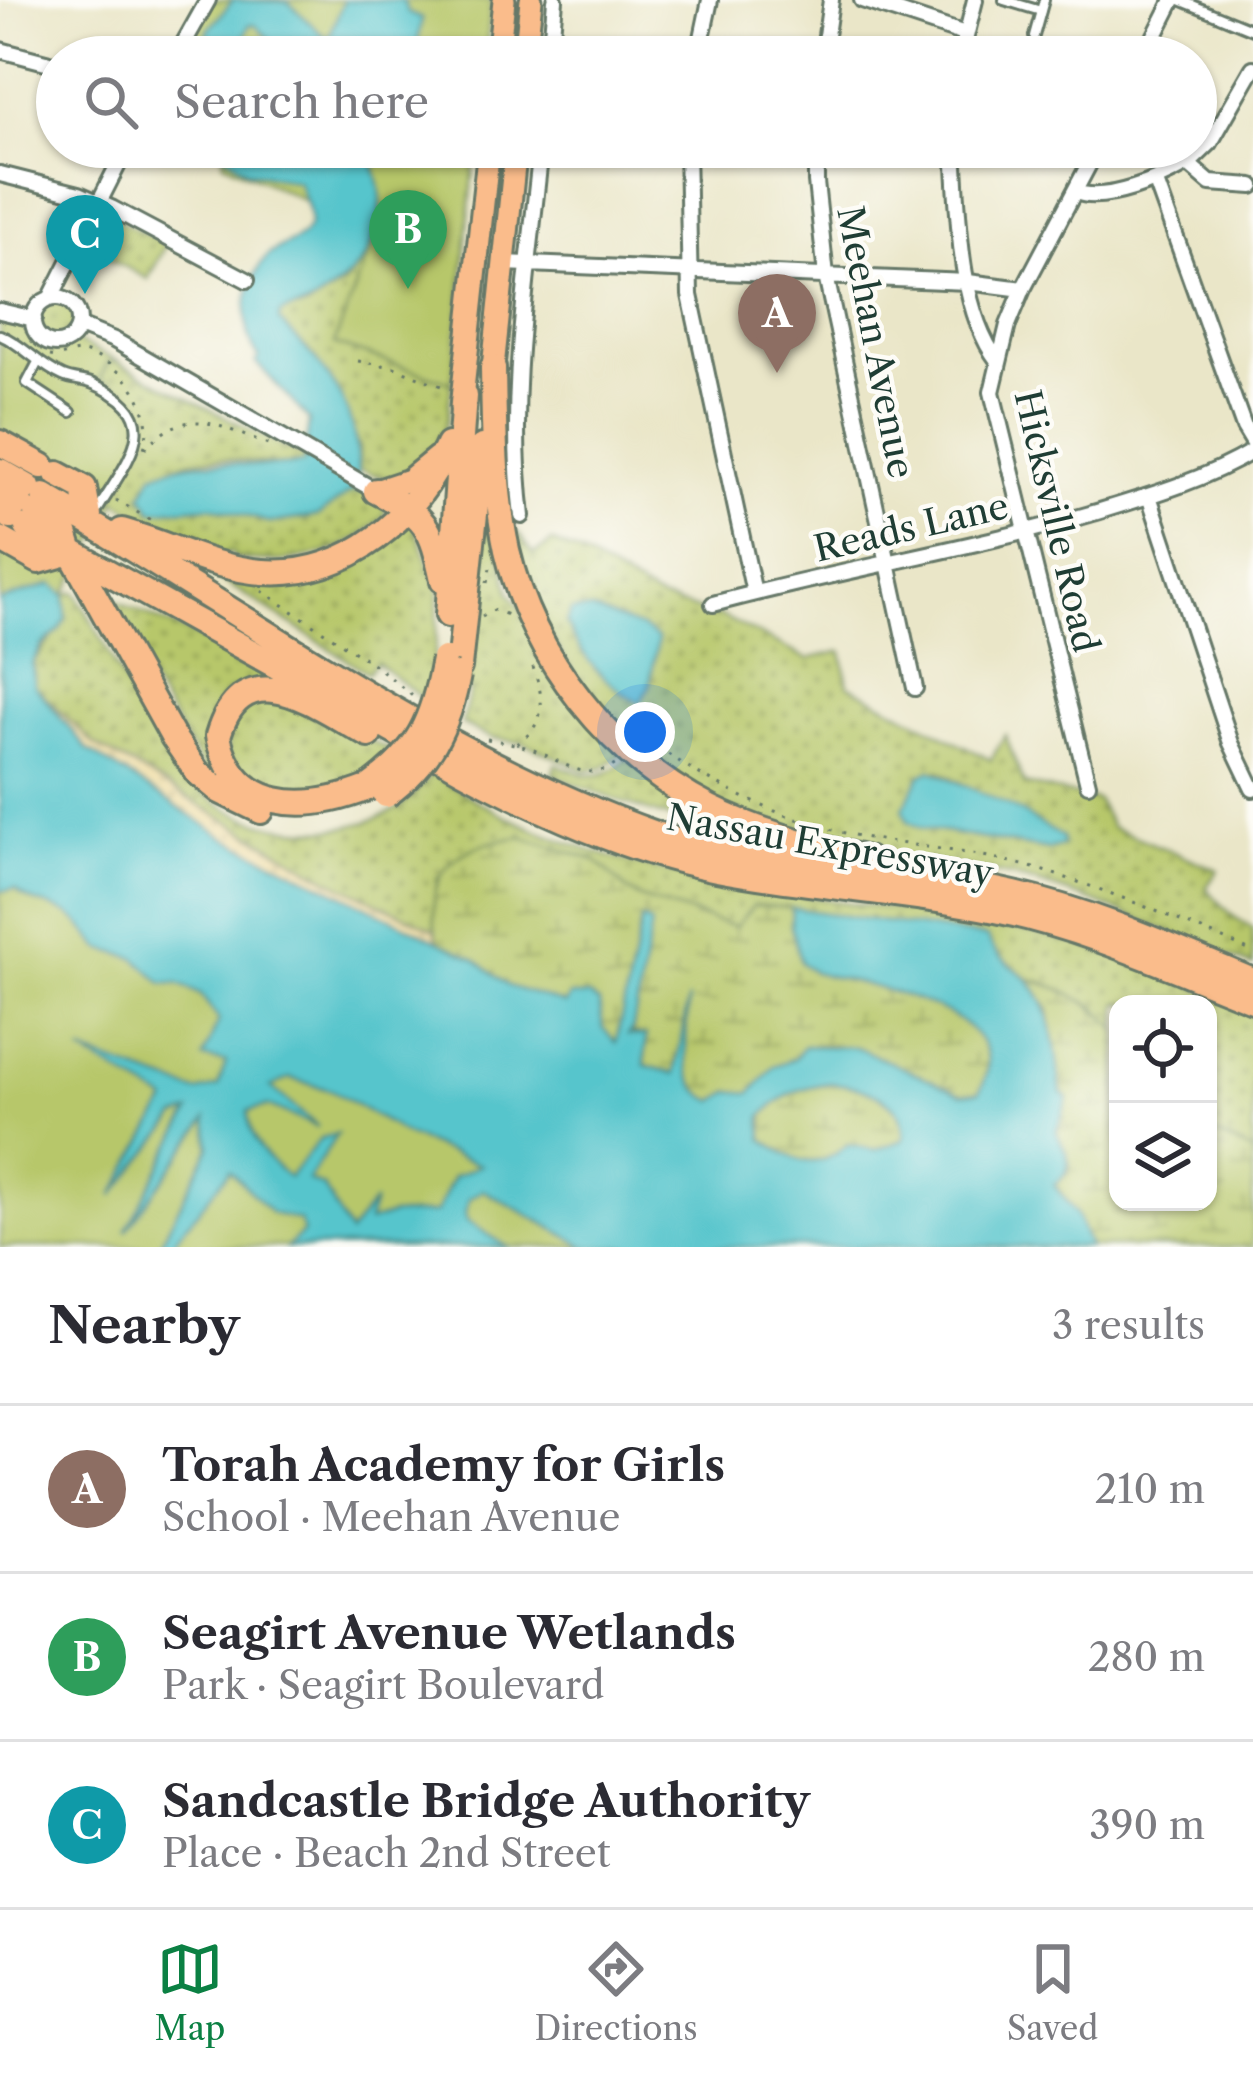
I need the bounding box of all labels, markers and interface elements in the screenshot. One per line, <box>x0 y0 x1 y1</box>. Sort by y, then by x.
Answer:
search box <box>36 36 1217 168</box>
icon: search <box>78 69 144 135</box>
text: Search here <box>174 74 429 130</box>
pin: B <box>369 190 447 289</box>
pin: C <box>46 195 124 294</box>
street label: Meehan Avenue <box>828 202 924 482</box>
pin: A <box>738 274 816 373</box>
street label: Hicksville Road <box>1005 386 1109 656</box>
street label: Reads Lane <box>810 483 1012 571</box>
your location <box>615 702 675 762</box>
street label: Nassau Expressway <box>663 795 998 896</box>
map controls <box>1109 995 1217 1211</box>
button: locate <box>1109 995 1217 1103</box>
button: layers <box>1109 1103 1217 1211</box>
text: Nearby <box>48 1294 240 1356</box>
text: 3 results <box>1052 1301 1205 1349</box>
text: Torah Academy for Girls <box>162 1437 725 1493</box>
text: A <box>72 1465 102 1513</box>
text: 210 m <box>1095 1465 1205 1513</box>
text: School · Meehan Avenue <box>162 1493 620 1541</box>
text: Seagirt Avenue Wetlands <box>162 1605 736 1661</box>
text: B <box>73 1633 102 1681</box>
text: 280 m <box>1088 1633 1205 1681</box>
text: Park · Seagirt Boulevard <box>162 1661 605 1709</box>
text: Sandcastle Bridge Authority <box>162 1773 810 1829</box>
text: C <box>71 1801 103 1849</box>
text: 390 m <box>1089 1801 1205 1849</box>
text: Place · Beach 2nd Street <box>162 1829 610 1877</box>
tab: Map <box>155 1936 225 2049</box>
tab: Directions <box>535 1936 698 2049</box>
tab: Saved <box>1007 1936 1098 2049</box>

